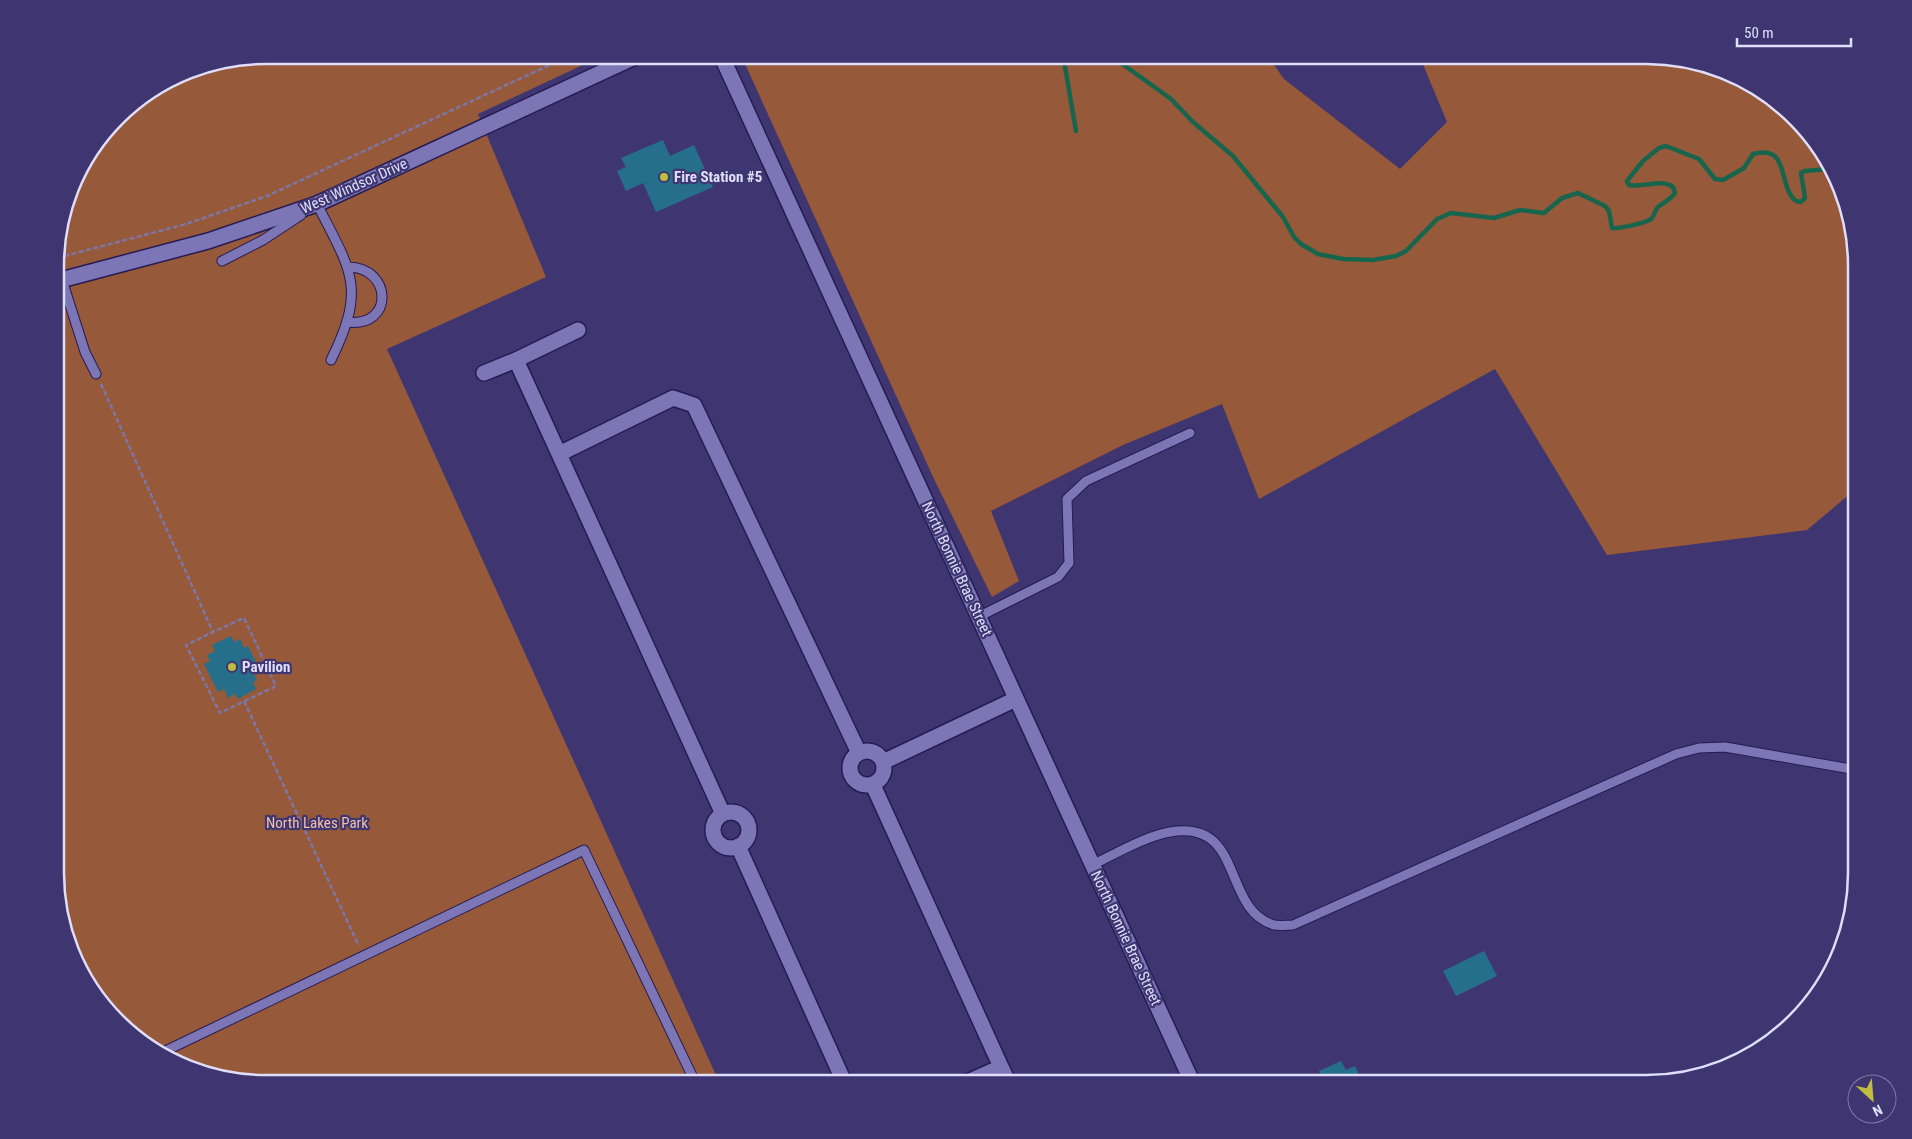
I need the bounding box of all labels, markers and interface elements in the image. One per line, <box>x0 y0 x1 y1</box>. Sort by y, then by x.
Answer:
scale bar <box>1737 15 1851 47</box>
text: 50 m <box>1744 24 1774 42</box>
street label: West Windsor Drive <box>298 154 410 218</box>
place label: Fire Station #5 <box>674 168 762 186</box>
marker: Fire Station #5 <box>658 171 670 183</box>
street label: North Bonnie Brae Street <box>918 499 996 639</box>
place label: Pavilion <box>242 658 290 676</box>
marker: Pavilion <box>226 661 238 673</box>
park label: North Lakes Park <box>266 814 368 832</box>
street label: North Bonnie Brae Street <box>1087 868 1165 1008</box>
north arrow <box>1847 1074 1897 1124</box>
text: N <box>1870 1102 1885 1120</box>

